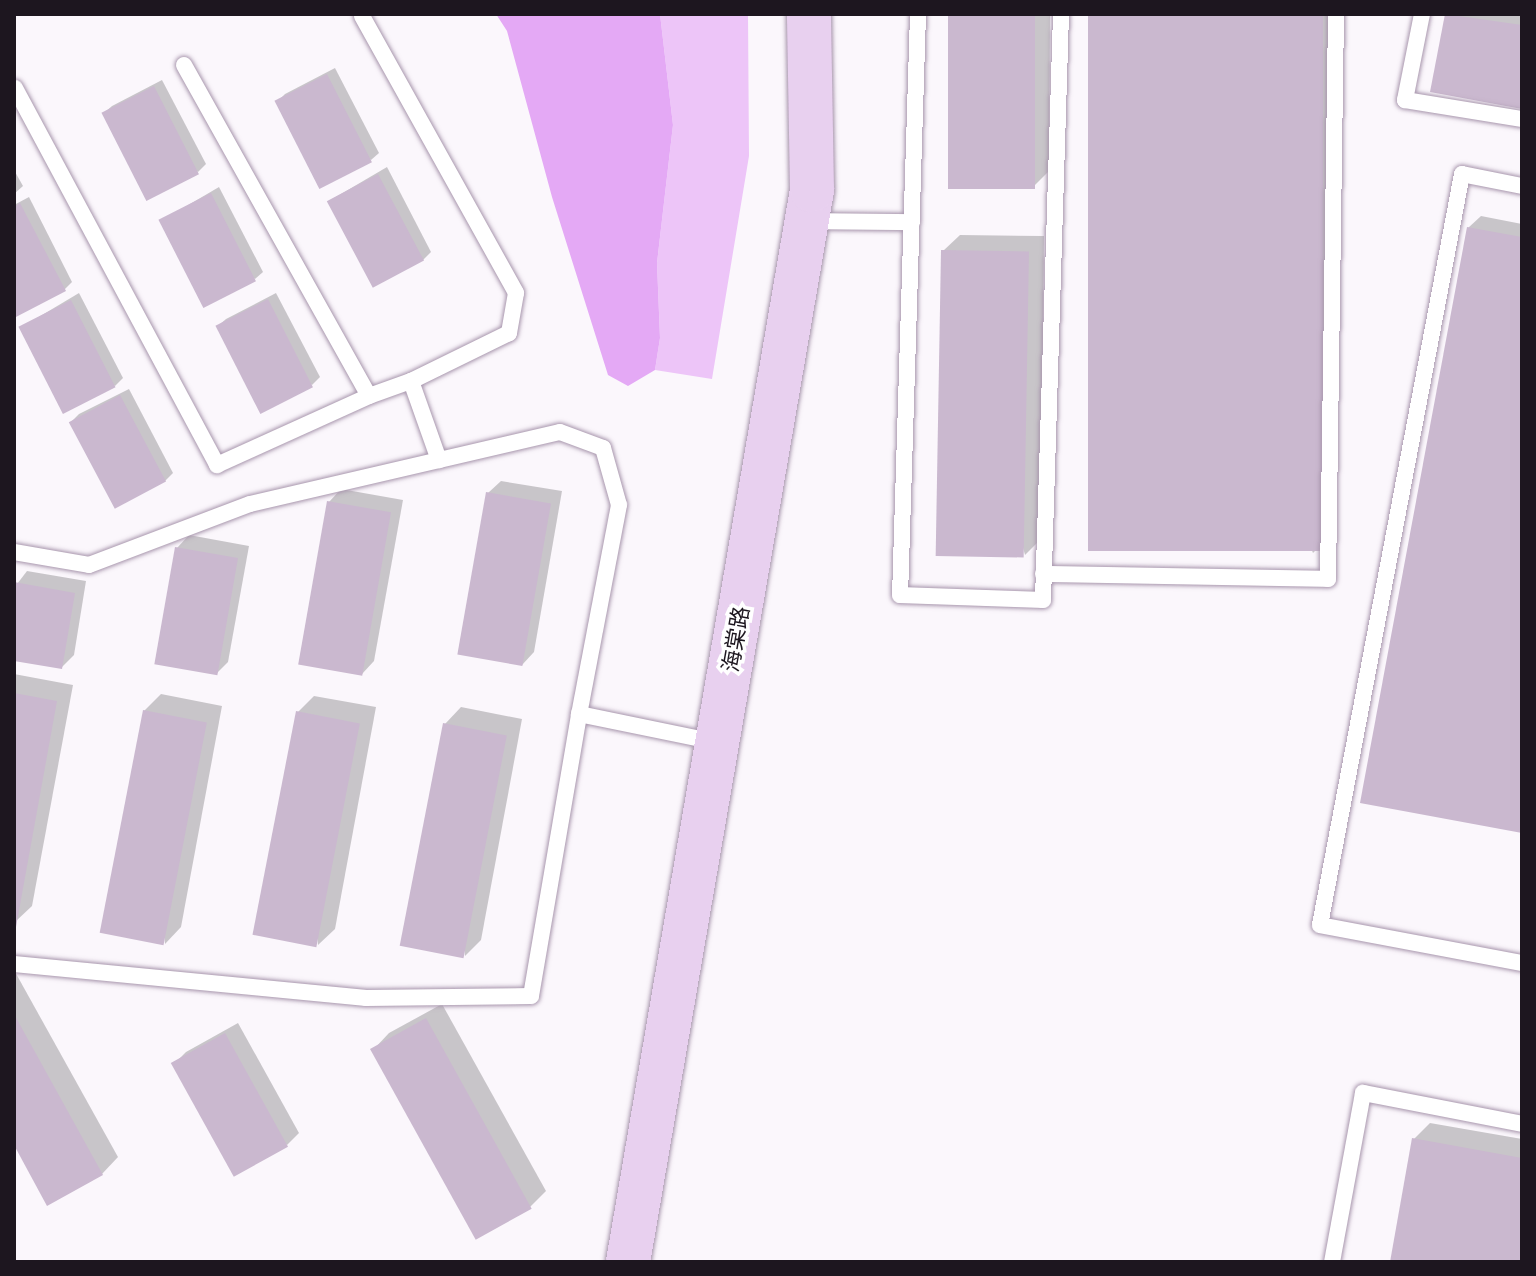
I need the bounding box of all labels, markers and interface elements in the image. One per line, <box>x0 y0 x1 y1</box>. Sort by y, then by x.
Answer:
street label: 海棠路 <box>716 604 754 674</box>

